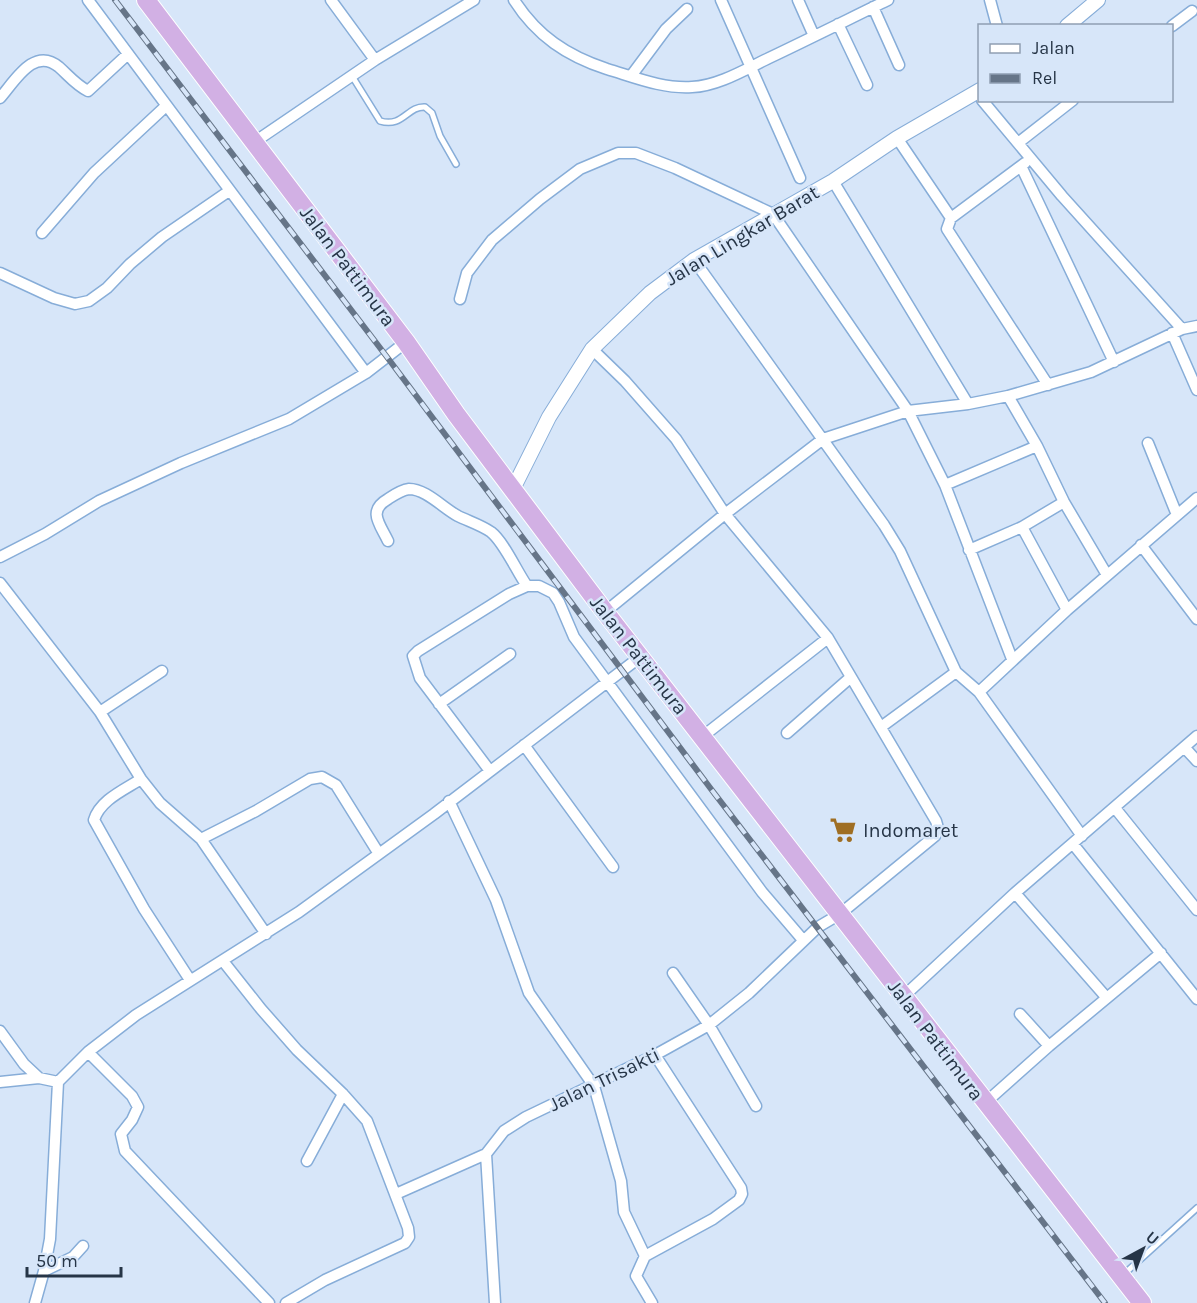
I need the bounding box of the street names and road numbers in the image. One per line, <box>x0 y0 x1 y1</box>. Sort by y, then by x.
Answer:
street label: Jalan Lingkar Barat <box>661 180 823 290</box>
street label: Jalan Pattimura <box>295 202 400 331</box>
street label: Jalan Pattimura <box>585 591 692 719</box>
street label: Jalan Pattimura <box>883 976 988 1105</box>
street label: Jalan Trisakti <box>545 1043 663 1116</box>

